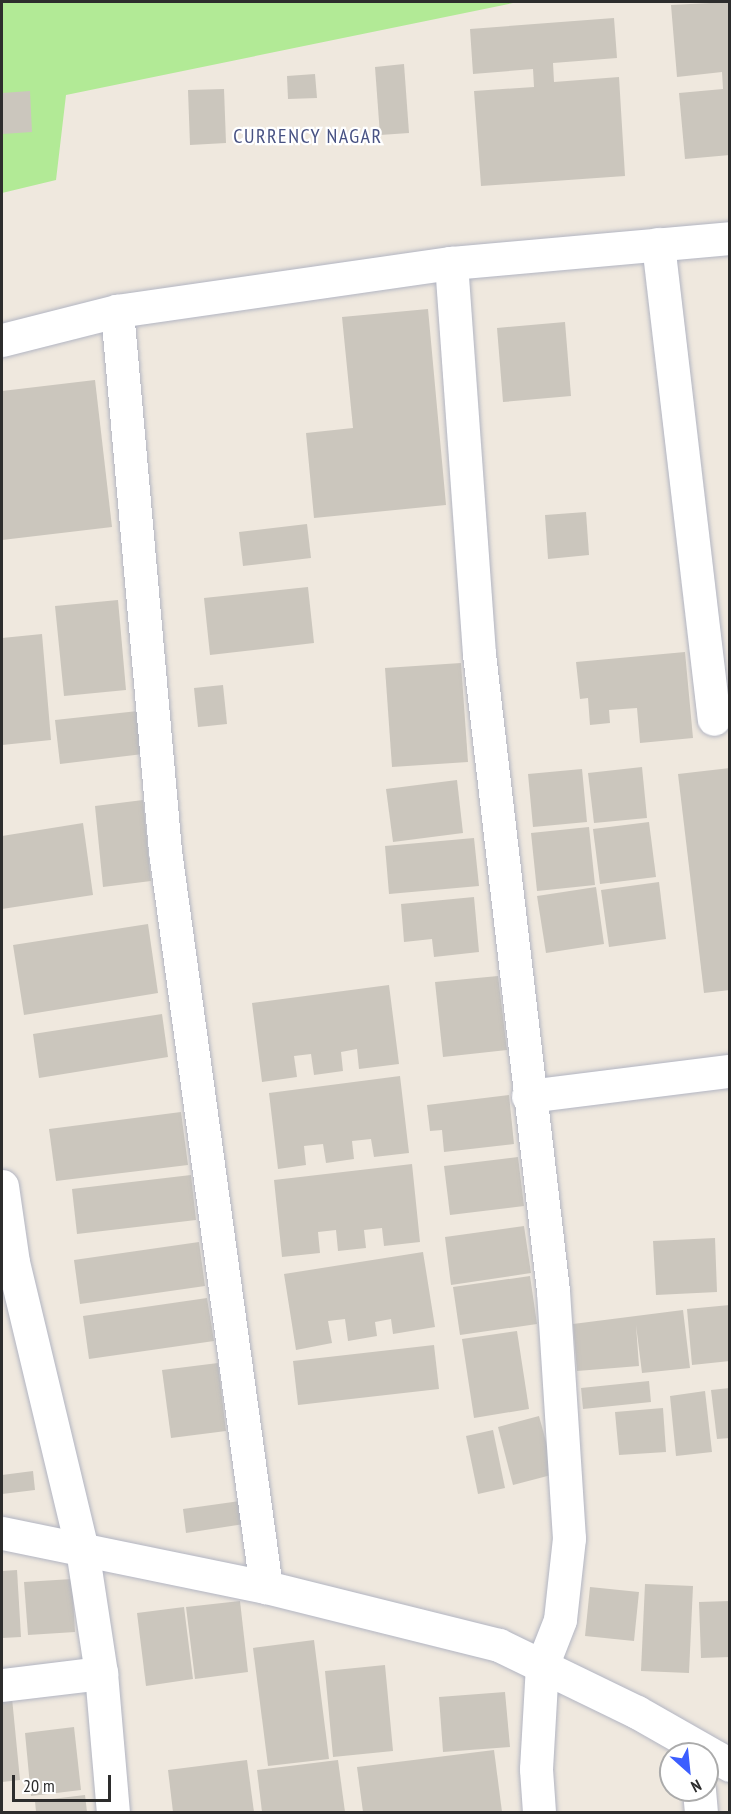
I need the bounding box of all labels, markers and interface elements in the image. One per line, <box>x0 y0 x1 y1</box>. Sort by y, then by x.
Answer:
district label: CURRENCY NAGAR <box>233 124 383 148</box>
north arrow <box>659 1742 719 1802</box>
scale bar <box>15 1763 114 1801</box>
text: 20 m <box>23 1774 55 1797</box>
text: N <box>688 1775 705 1797</box>

